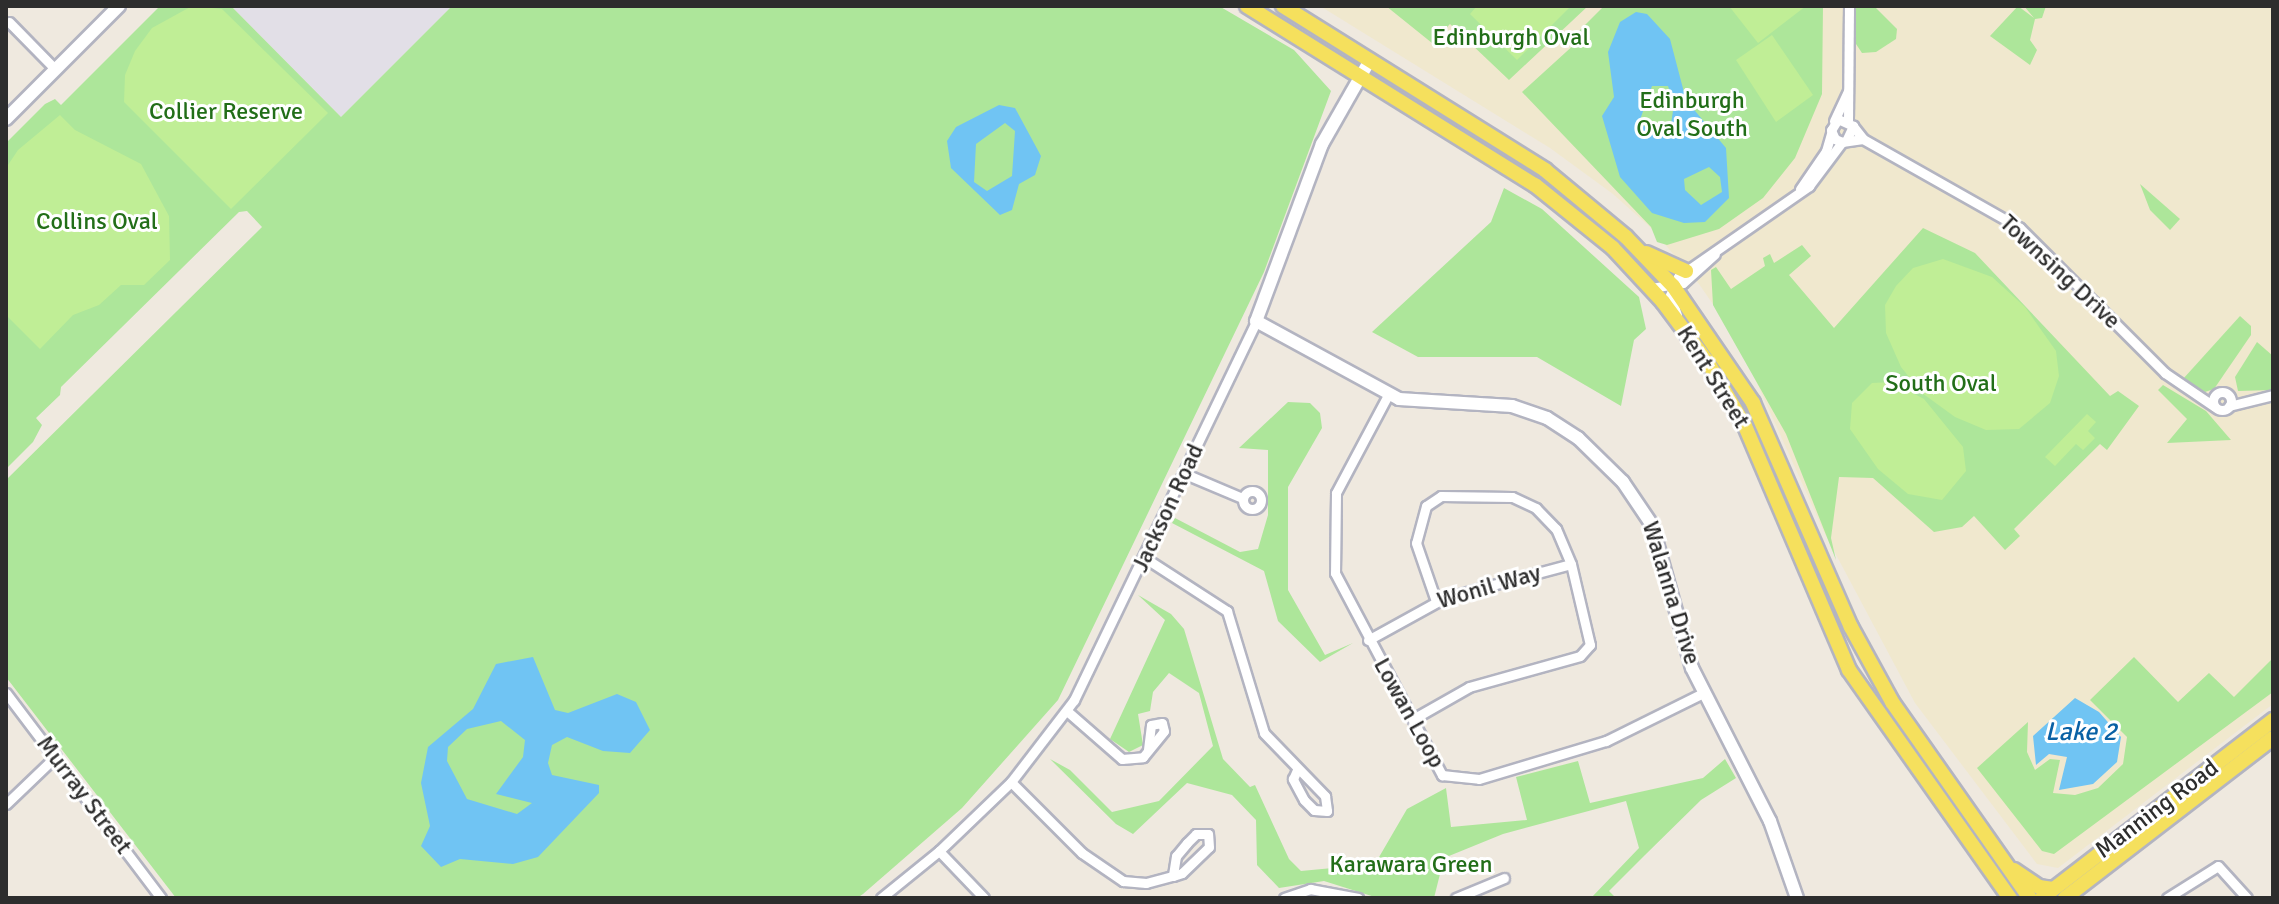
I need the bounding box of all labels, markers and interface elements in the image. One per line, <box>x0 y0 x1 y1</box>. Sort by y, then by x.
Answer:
park label: Edinburgh Oval <box>1433 24 1589 52</box>
park label: Edinburgh Oval South <box>1636 87 1748 143</box>
park label: Collier Reserve <box>149 98 303 126</box>
park label: Collins Oval <box>36 208 158 236</box>
street label: Townsing Drive <box>1994 209 2126 335</box>
street label: Kent Street <box>1670 321 1756 433</box>
park label: South Oval <box>1885 370 1997 398</box>
street label: Jackson Road <box>1126 439 1210 577</box>
street label: Walanna Drive <box>1636 518 1706 668</box>
street label: Wonil Way <box>1434 558 1544 616</box>
street label: Lowan Loop <box>1367 653 1451 773</box>
water label: Lake 2 <box>2045 717 2117 749</box>
street label: Murray Street <box>30 730 138 860</box>
street label: Manning Road <box>2090 753 2224 865</box>
park label: Karawara Green <box>1329 851 1493 879</box>

